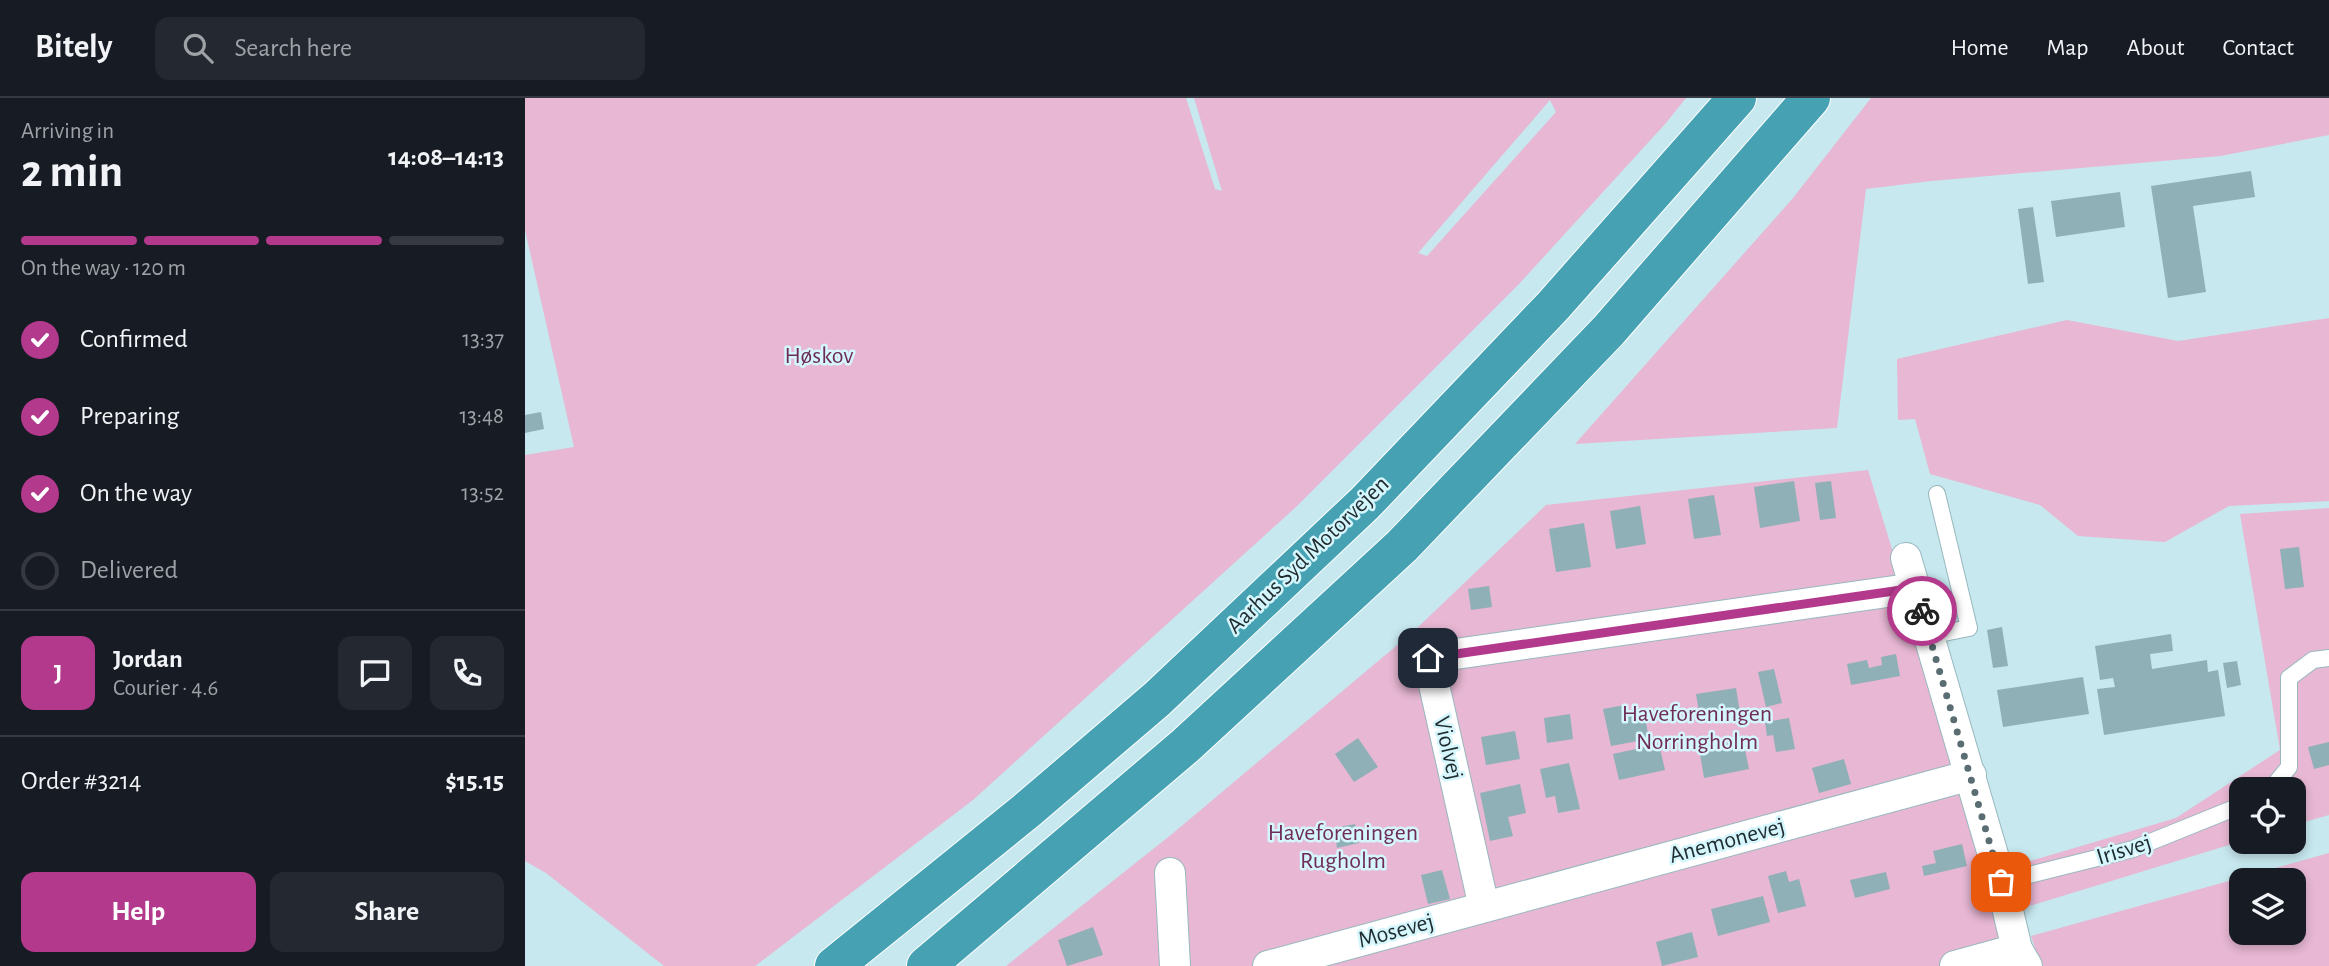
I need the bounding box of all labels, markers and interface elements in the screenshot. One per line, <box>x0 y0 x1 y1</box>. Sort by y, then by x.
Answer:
search box <box>155 17 645 80</box>
icon: search <box>179 29 217 67</box>
text: Bitely <box>35 31 113 64</box>
text: Search here <box>235 35 352 61</box>
text: Home <box>1951 36 2009 60</box>
text: Map <box>2047 36 2089 60</box>
text: About <box>2127 36 2184 60</box>
text: Contact <box>2222 36 2294 60</box>
text: Arriving in <box>21 120 114 143</box>
text: 14:08–14:13 <box>388 144 504 170</box>
text: 2 min <box>21 149 123 195</box>
text: On the way · 120 m <box>21 257 186 280</box>
icon: check <box>21 321 59 359</box>
text: Confirmed <box>80 326 188 352</box>
text: 13:37 <box>462 328 504 351</box>
park label: Høskov <box>785 344 853 368</box>
icon: check <box>21 398 59 436</box>
text: Preparing <box>80 403 179 429</box>
text: 13:48 <box>459 405 504 428</box>
street label: Aarhus Syd Motorvejen <box>1222 472 1394 638</box>
icon: check <box>21 475 59 513</box>
text: On the way <box>80 480 192 506</box>
text: 13:52 <box>461 482 504 505</box>
text: Delivered <box>80 557 178 583</box>
courier <box>1887 576 1957 646</box>
icon: bike <box>1903 592 1941 630</box>
pin <box>1398 628 1458 688</box>
button: chat <box>338 636 412 710</box>
button: phone <box>430 636 504 710</box>
icon: home <box>1409 639 1447 677</box>
text: Jordan <box>113 646 183 672</box>
text: J <box>54 660 62 686</box>
text: Courier · 4.6 <box>113 677 218 700</box>
park label: Haveforeningen Norringholm <box>1622 702 1772 754</box>
street label: Violvej <box>1429 714 1467 782</box>
text: Order #3214 <box>21 768 141 794</box>
text: $15.15 <box>445 768 504 794</box>
map controls <box>2229 777 2306 945</box>
button: locate <box>2229 777 2306 854</box>
street label: Anemonevej <box>1667 814 1787 868</box>
park label: Haveforeningen Rugholm <box>1268 821 1418 873</box>
street label: Irisvej <box>2094 830 2154 870</box>
pin <box>1971 852 2031 912</box>
icon: bag <box>1982 863 2020 901</box>
button: layers <box>2229 868 2306 945</box>
button: Help <box>21 872 256 952</box>
button: Share <box>270 872 504 952</box>
street label: Mosevej <box>1355 909 1437 953</box>

